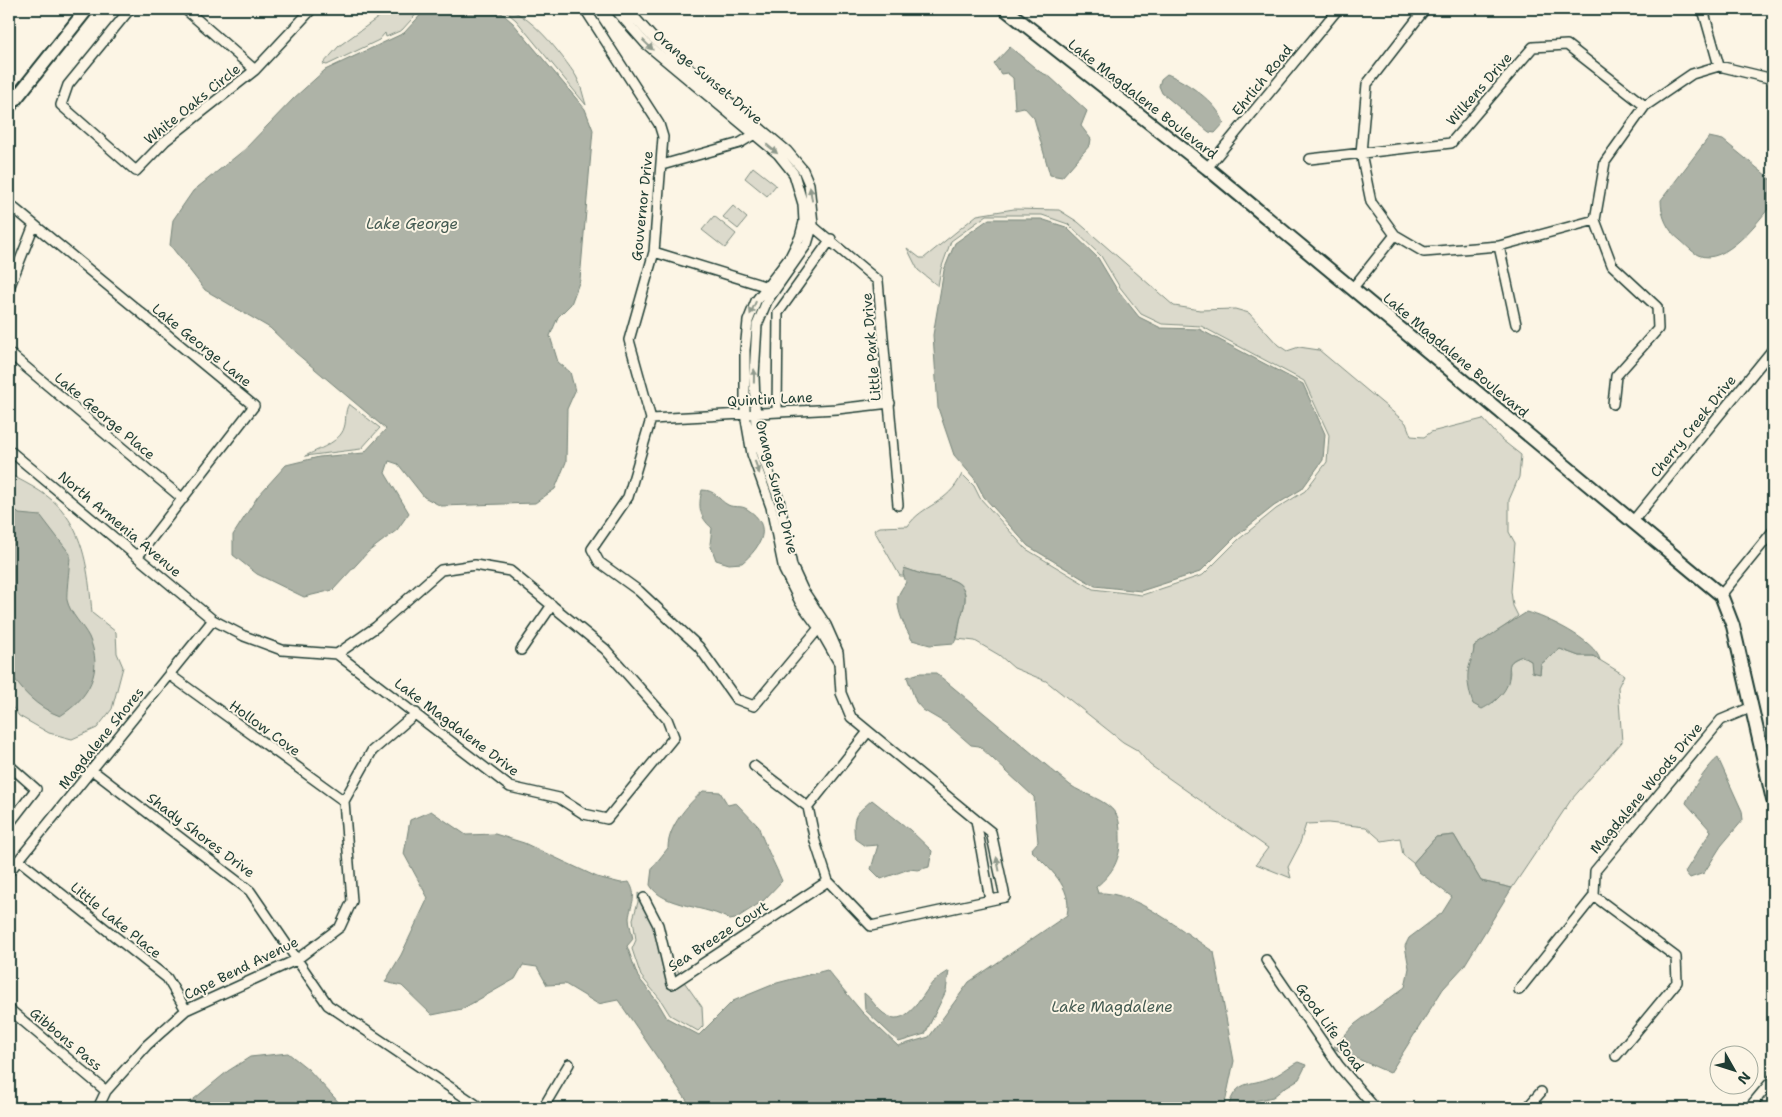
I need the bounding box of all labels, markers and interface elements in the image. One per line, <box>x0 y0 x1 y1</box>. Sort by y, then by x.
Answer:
street label: Orange Sunset Drive <box>649 26 767 128</box>
street label: Lake Magdalene Boulevard <box>1065 35 1221 163</box>
one-way arrow <box>641 39 653 51</box>
street label: Ehrlich Road <box>1228 41 1296 119</box>
street label: Wilkens Drive <box>1442 49 1516 129</box>
street label: White Oaks Circle <box>140 60 244 148</box>
one-way arrow <box>765 144 778 155</box>
street label: Gouvernor Drive <box>627 150 657 262</box>
one-way arrow <box>806 186 814 202</box>
water label: Lake George <box>366 214 458 234</box>
street label: Lake Magdalene Boulevard <box>1379 289 1533 421</box>
street label: Little Park Drive <box>857 292 885 402</box>
street label: Lake George Lane <box>149 299 256 391</box>
one-way arrow <box>749 301 757 315</box>
one-way arrow <box>750 368 758 384</box>
street label: Lake George Place <box>51 369 159 463</box>
street label: Cherry Creek Drive <box>1646 371 1740 481</box>
street label: Quintin Lane <box>727 388 813 410</box>
street label: Orange Sunset Drive <box>752 418 802 556</box>
one-way arrow <box>754 460 761 475</box>
street label: North Armenia Avenue <box>55 467 185 581</box>
street label: Lake Magdalene Drive <box>391 674 523 780</box>
street label: Magdalene Shores <box>54 683 148 793</box>
street label: Hollow Cove <box>226 696 304 760</box>
street label: Magdalene Woods Drive <box>1586 719 1706 857</box>
street label: Shady Shores Drive <box>143 788 259 882</box>
one-way arrow <box>994 857 1002 872</box>
street label: Little Lake Place <box>67 878 165 962</box>
street label: Sea Breeze Court <box>664 897 772 975</box>
street label: Cape Bend Avenue <box>181 932 301 1004</box>
street label: Good Life Road <box>1292 979 1368 1075</box>
water label: Lake Magdalene <box>1051 997 1173 1017</box>
street label: Gibbons Pass <box>26 1003 106 1075</box>
north arrow <box>1710 1044 1760 1094</box>
text: N <box>1734 1068 1755 1088</box>

